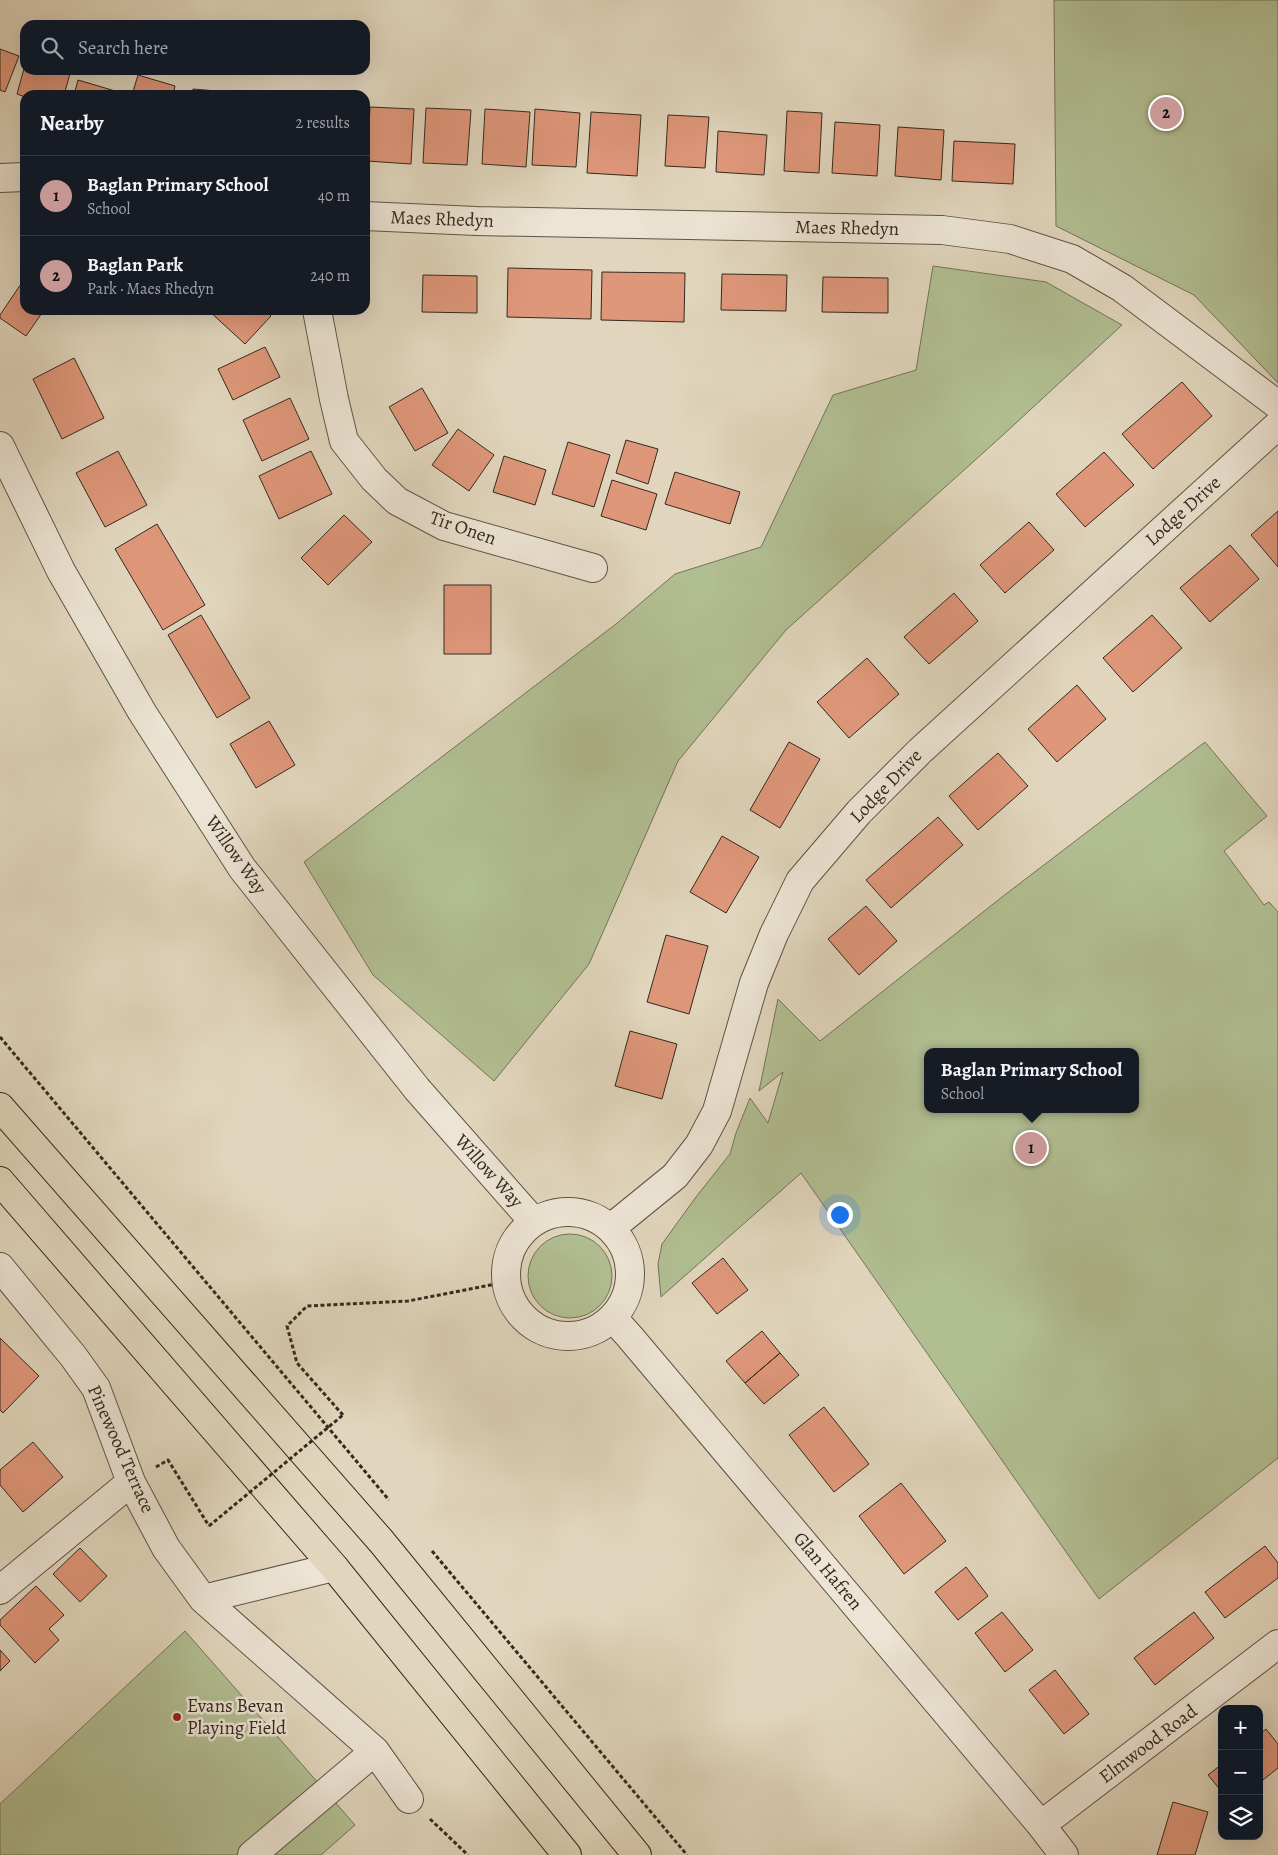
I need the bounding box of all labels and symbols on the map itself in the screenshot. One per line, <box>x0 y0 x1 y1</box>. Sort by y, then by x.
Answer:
pin: 2 <box>1150 94 1182 132</box>
street label: Maes Rhedyn <box>390 204 494 234</box>
street label: Maes Rhedyn <box>795 214 899 242</box>
street label: Lodge Drive <box>1139 470 1227 552</box>
street label: Tir Onen <box>426 505 500 551</box>
street label: Lodge Drive <box>844 743 928 829</box>
street label: Willow Way <box>199 809 273 900</box>
street label: Willow Way <box>448 1128 529 1214</box>
pin: 1 <box>1015 1129 1047 1167</box>
your location <box>827 1202 853 1228</box>
street label: Pinewood Terrace <box>81 1381 161 1517</box>
street label: Glan Hafren <box>787 1526 869 1616</box>
place label: Evans Bevan Playing Field <box>187 1693 287 1741</box>
street label: Elmwood Road <box>1094 1698 1203 1790</box>
marker: Evans Bevan Playing Field <box>171 1711 183 1723</box>

